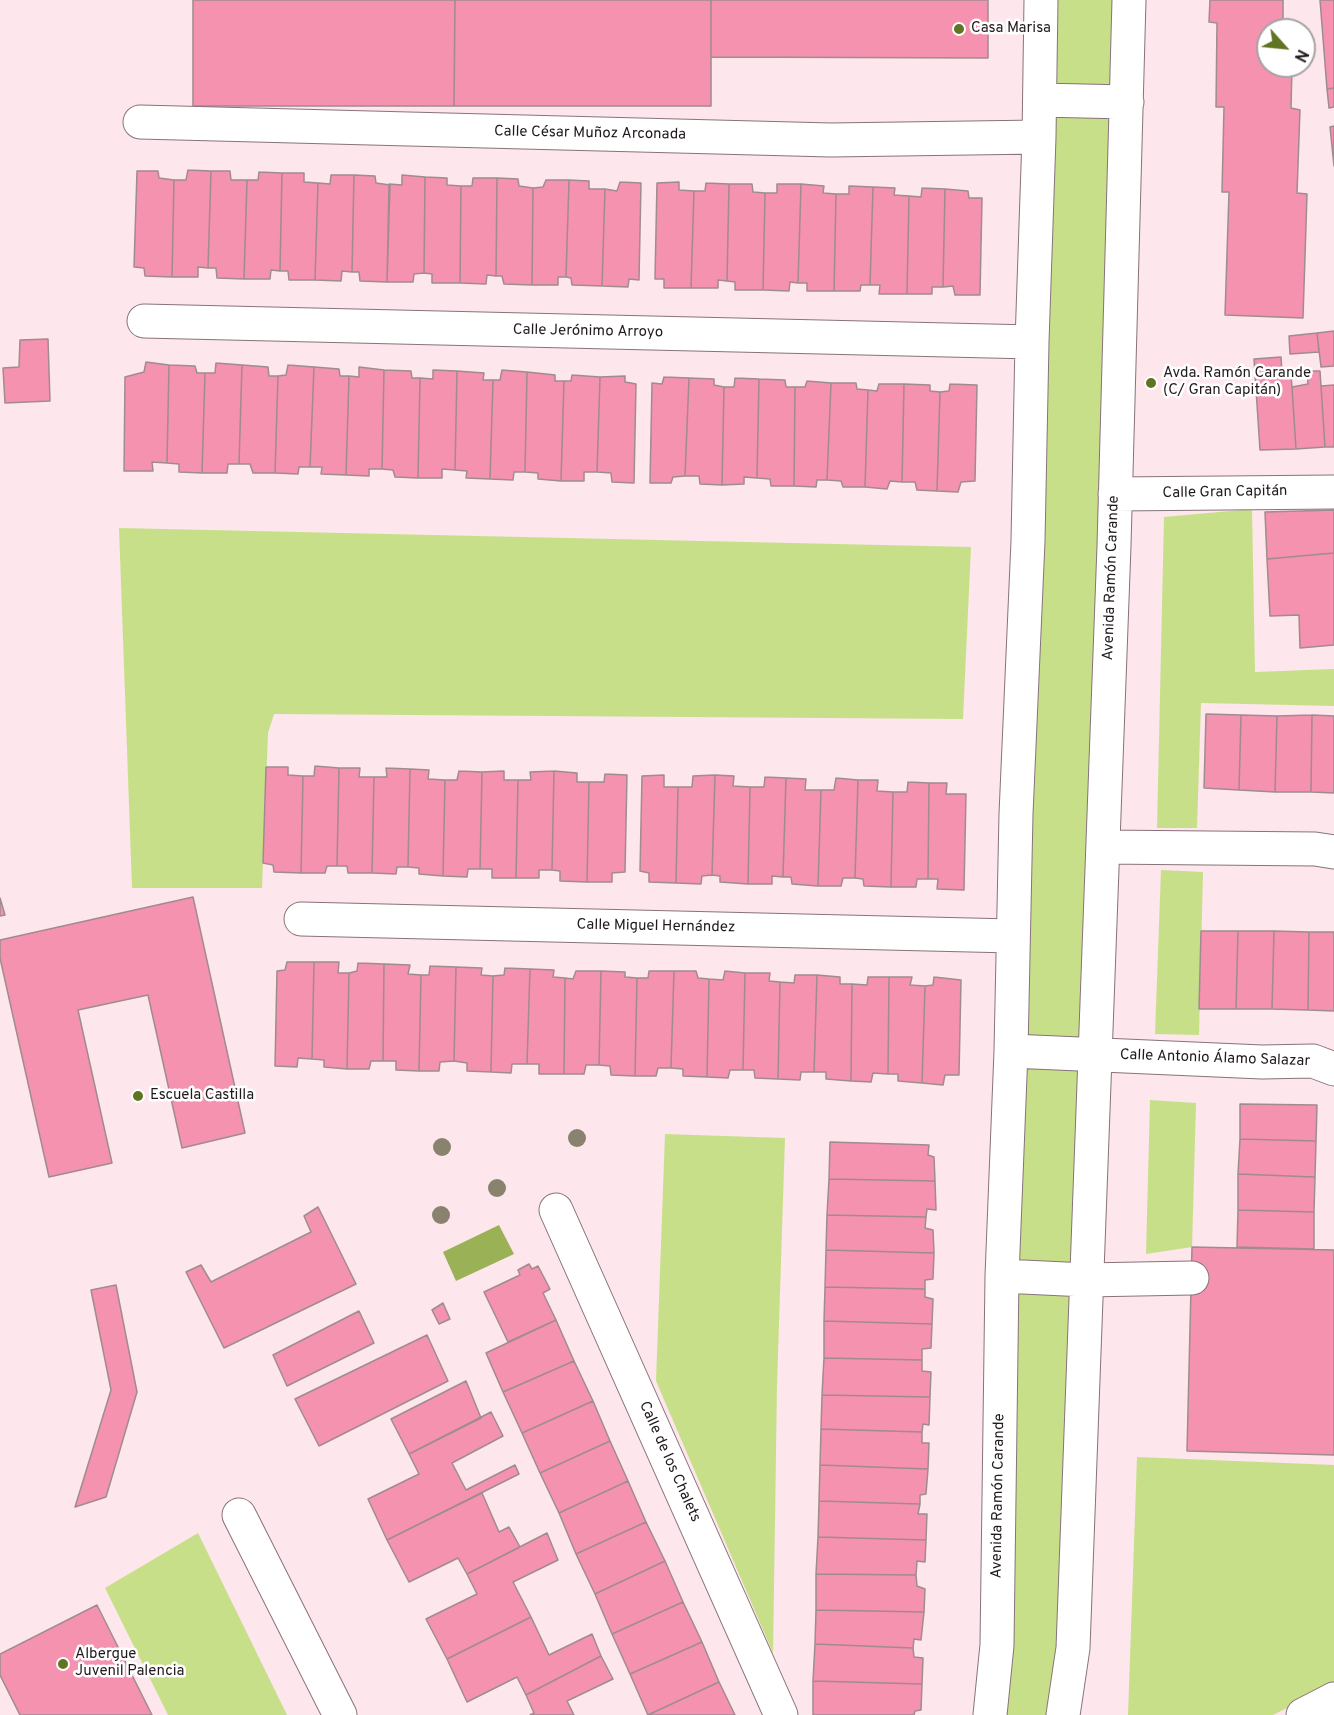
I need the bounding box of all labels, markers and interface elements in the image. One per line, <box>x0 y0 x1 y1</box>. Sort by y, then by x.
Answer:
north arrow <box>1256 18 1316 78</box>
place label: Casa Marisa <box>971 20 1051 38</box>
marker: Casa Marisa <box>952 22 966 36</box>
text: N <box>1289 46 1312 65</box>
street label: Calle César Muñoz Arconada <box>494 123 686 145</box>
street label: Calle Jerónimo Arroyo <box>513 322 663 342</box>
place label: Avda. Ramón Carande (C/ Gran Capitán) <box>1163 365 1311 400</box>
marker: Avda. Ramón Carande (C/ Gran Capitán) <box>1144 376 1158 390</box>
street label: Calle Gran Capitán <box>1162 483 1288 503</box>
street label: Avenida Ramón Carande <box>1100 495 1124 661</box>
street label: Calle Miguel Hernández <box>577 917 735 937</box>
street label: Calle Antonio Álamo Salazar <box>1119 1047 1311 1071</box>
place label: Escuela Castilla <box>150 1087 254 1105</box>
marker: Escuela Castilla <box>131 1089 145 1103</box>
street label: Calle de los Chalets <box>634 1399 704 1525</box>
street label: Avenida Ramón Carande <box>989 1413 1009 1579</box>
place label: Albergue Juvenil Palencia <box>75 1646 184 1681</box>
marker: Albergue Juvenil Palencia <box>56 1657 70 1671</box>

